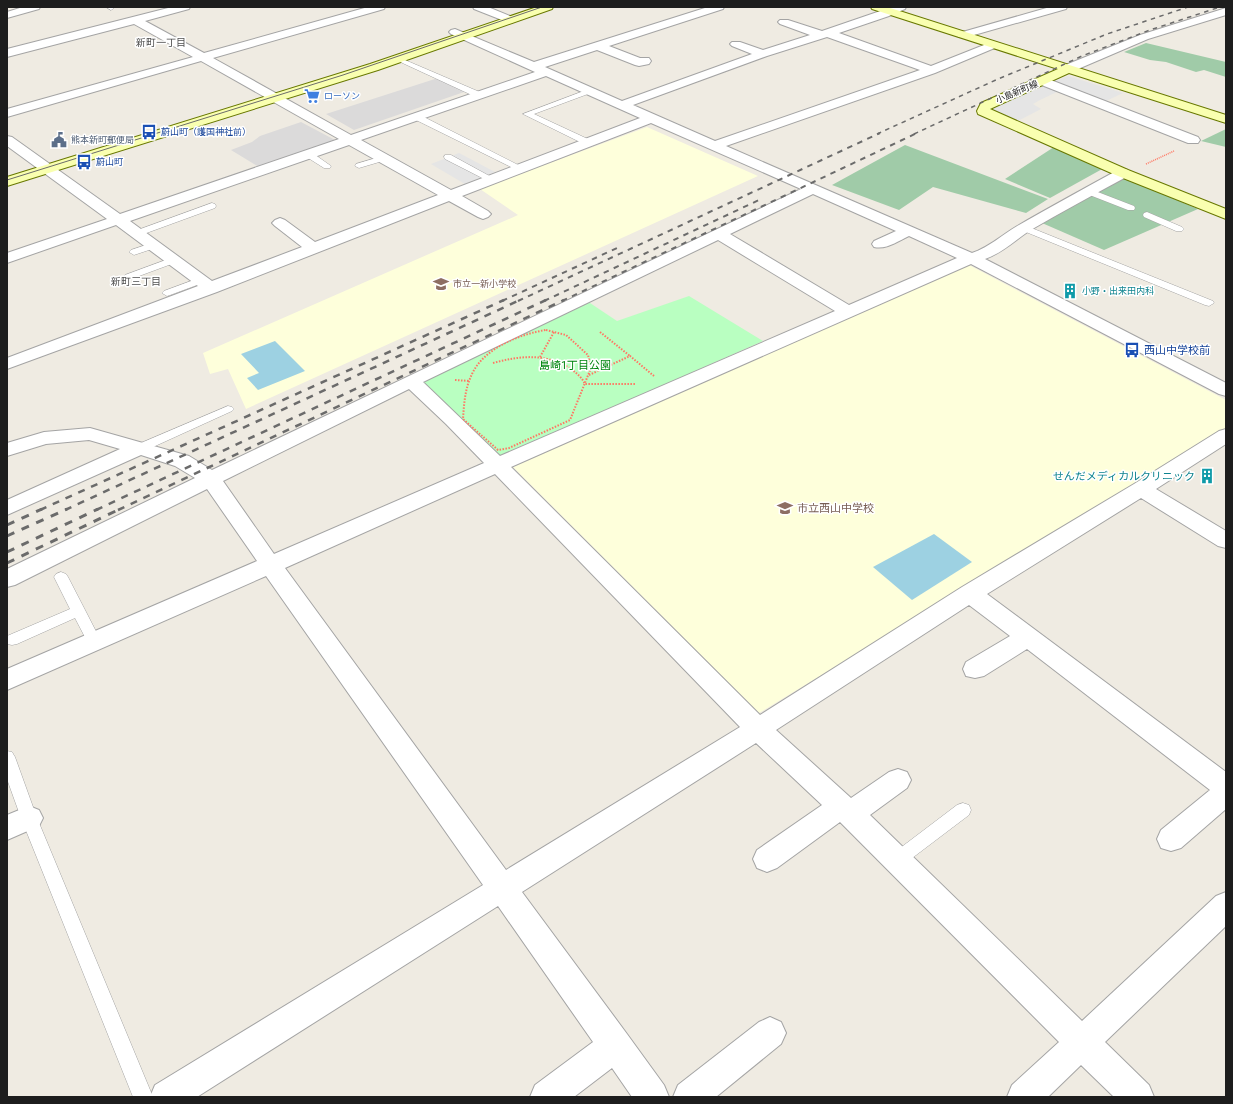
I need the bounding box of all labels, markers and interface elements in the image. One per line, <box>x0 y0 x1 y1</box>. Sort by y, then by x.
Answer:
district label: 新町一丁目 <box>136 37 186 48</box>
street label: 小島新町線 <box>994 78 1041 105</box>
supermarket icon: ローソン <box>303 87 321 105</box>
place label: ローソン <box>324 91 360 101</box>
bus stop icon: 蔚山町（護国神社前） <box>140 123 158 141</box>
place label: 蔚山町（護国神社前） <box>161 127 251 137</box>
public building icon: 熊本新町郵便局 <box>50 131 68 149</box>
place label: 熊本新町郵便局 <box>71 135 134 145</box>
bus stop icon: 蔚山町 <box>75 153 93 171</box>
place label: 蔚山町 <box>96 157 123 167</box>
school or university icon: 市立一新小学校 <box>432 275 450 293</box>
district label: 新町三丁目 <box>111 276 161 287</box>
place label: 市立一新小学校 <box>453 279 516 289</box>
building icon: 小野・出来田内科 <box>1061 282 1079 300</box>
place label: 小野・出来田内科 <box>1082 286 1154 296</box>
bus stop icon: 西山中学校前 <box>1123 341 1141 359</box>
place label: 西山中学校前 <box>1144 344 1210 357</box>
park label: 島崎1丁目公園 <box>539 359 611 372</box>
building icon: せんだメディカルクリニック <box>1198 467 1216 485</box>
place label: せんだメディカルクリニック <box>1053 470 1195 483</box>
school or university icon: 市立西山中学校 <box>776 499 794 517</box>
place label: 市立西山中学校 <box>797 502 874 515</box>

